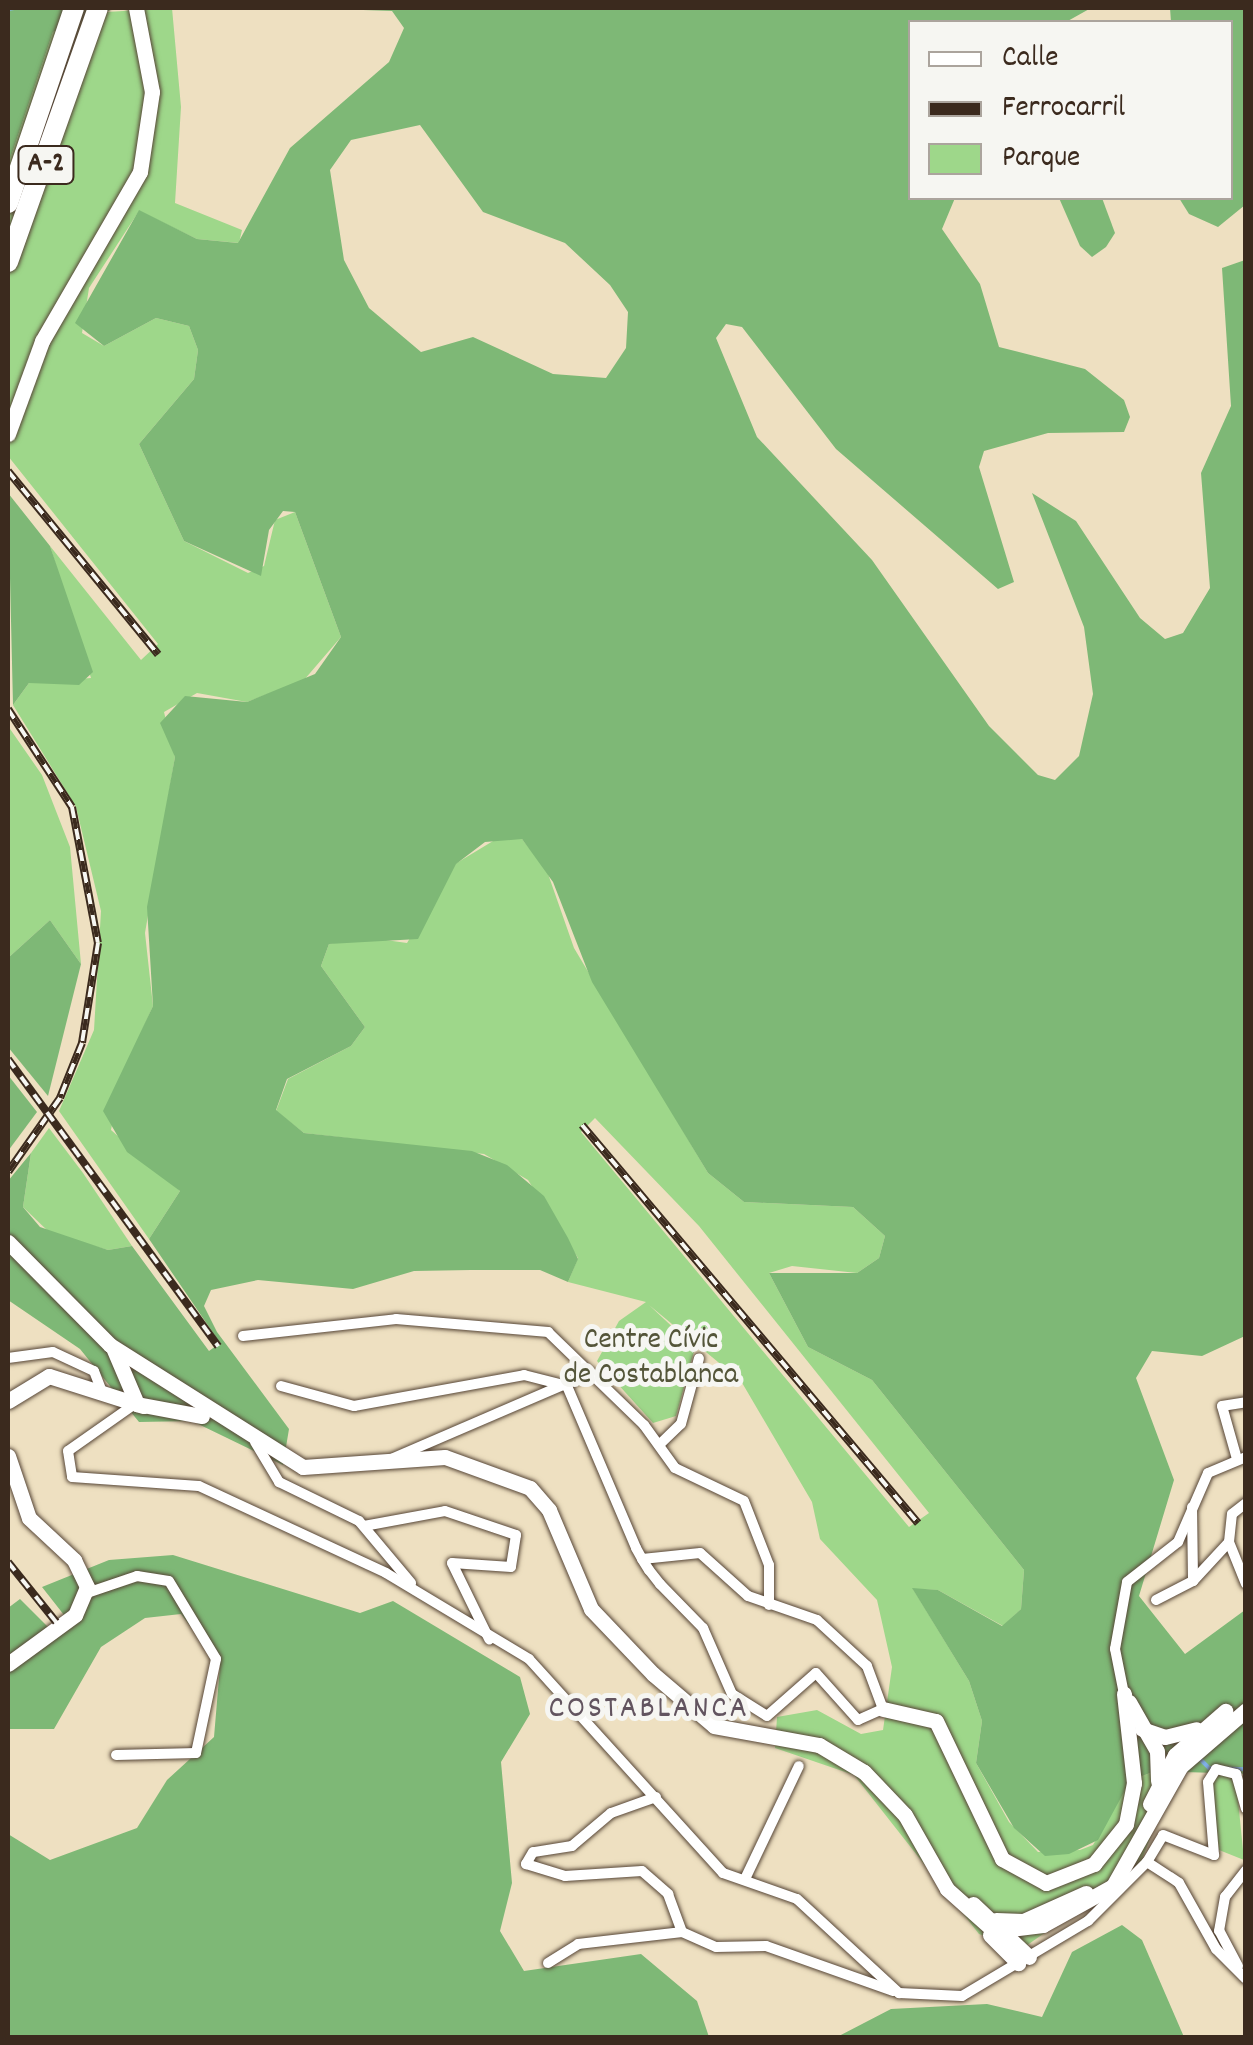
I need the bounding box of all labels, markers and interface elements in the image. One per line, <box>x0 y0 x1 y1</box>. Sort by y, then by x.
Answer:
legend <box>908 20 1233 200</box>
text: Calle <box>1002 38 1058 81</box>
text: Ferrocarril <box>1002 88 1125 131</box>
text: Parque <box>1002 138 1080 181</box>
road number: A-2 <box>16 142 76 188</box>
park label: Centre Cívic de Costablanca <box>564 1324 738 1394</box>
district label: COSTABLANCA <box>549 1691 749 1729</box>

